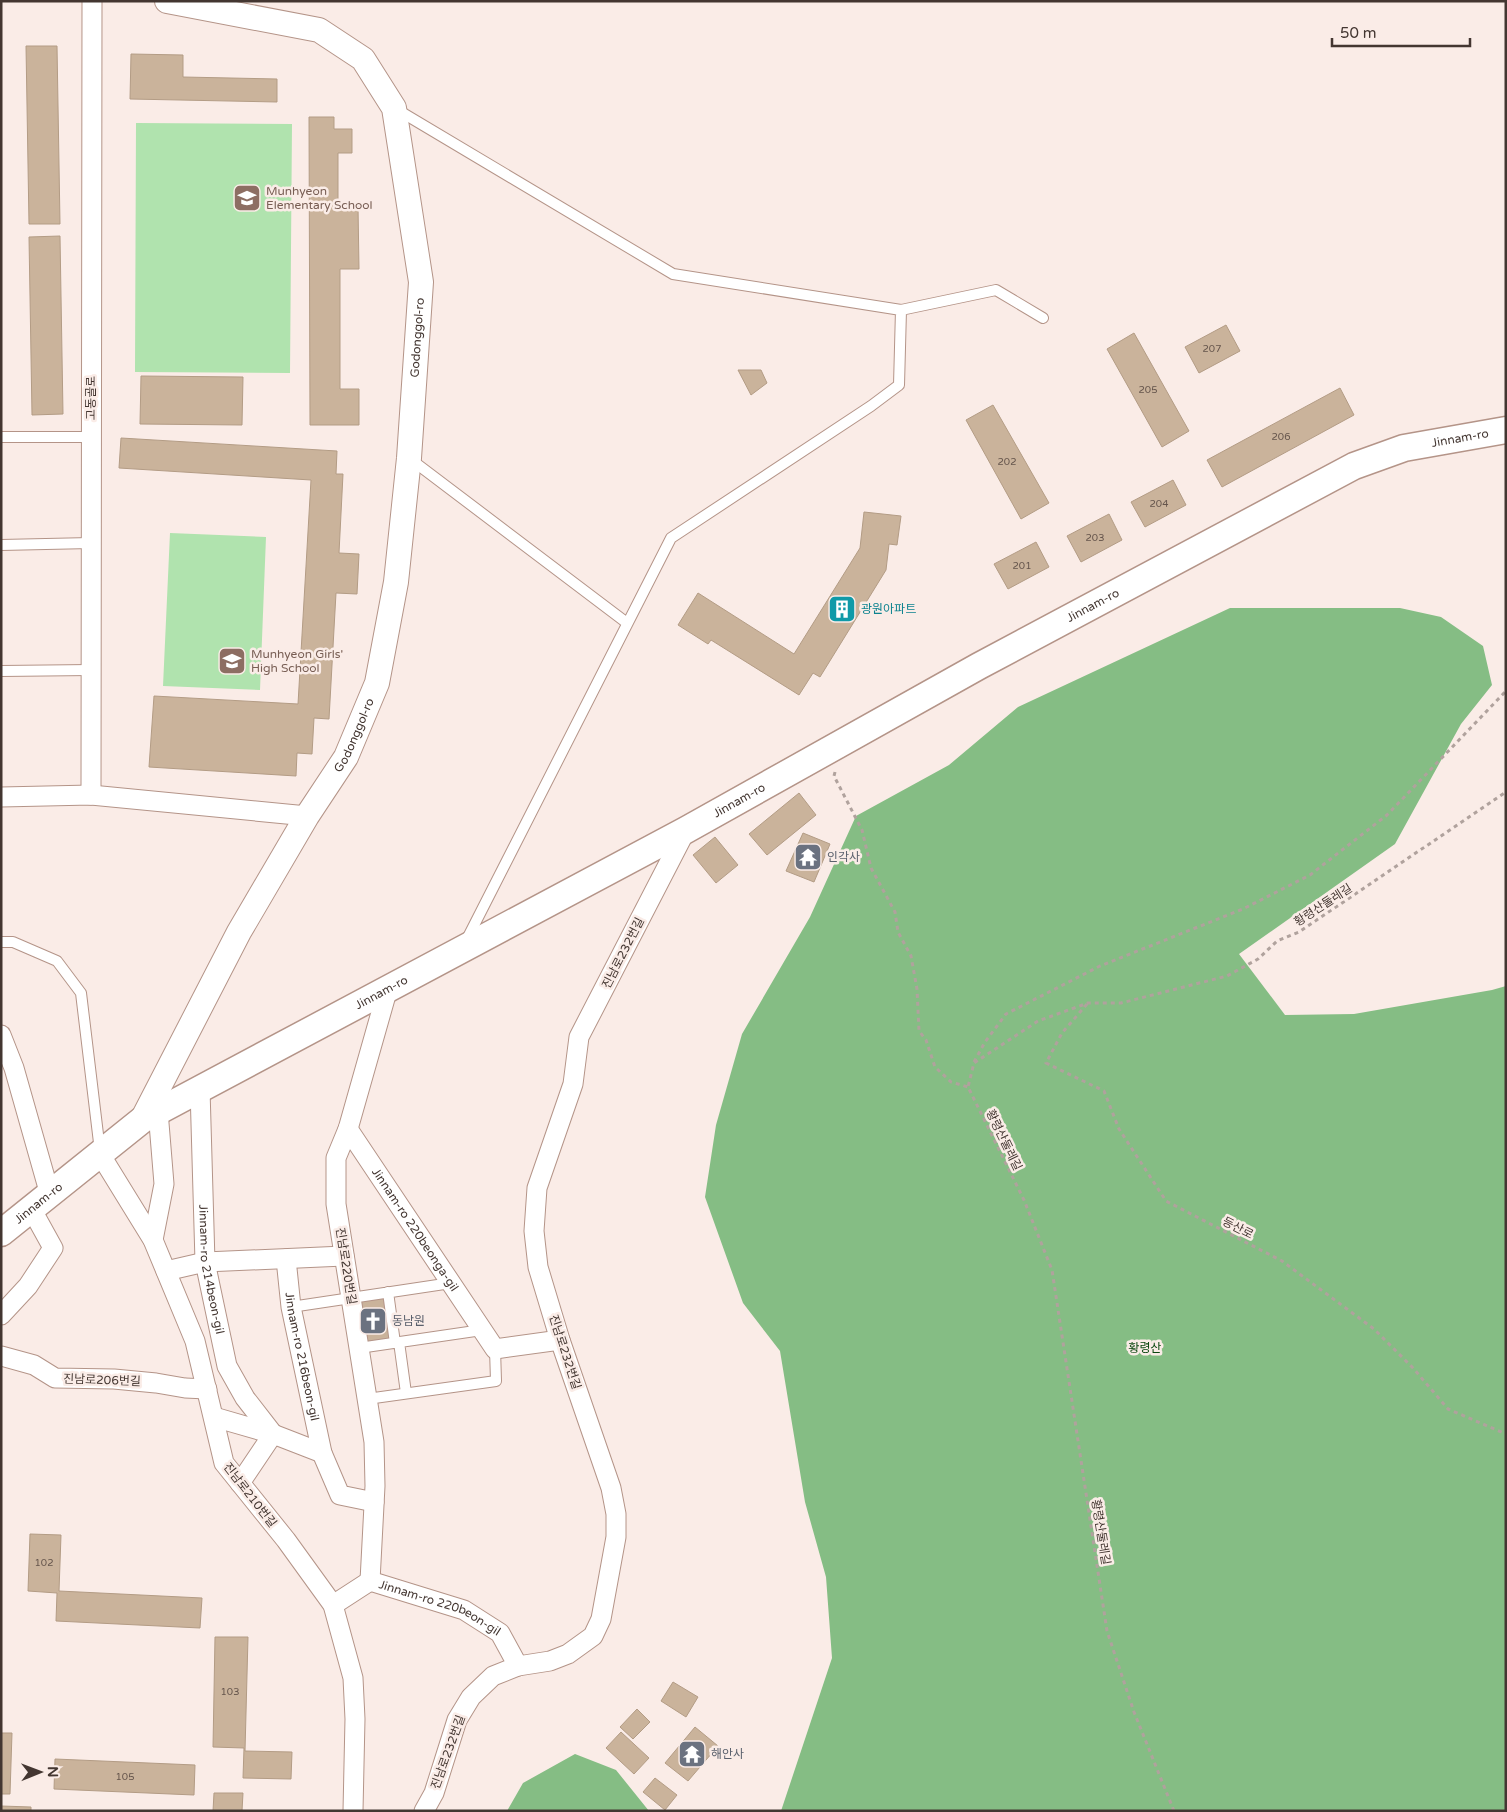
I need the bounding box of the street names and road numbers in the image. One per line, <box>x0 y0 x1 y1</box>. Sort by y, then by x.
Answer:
street label: Godonggol-ro <box>407 297 427 378</box>
street label: 고동골로 <box>84 376 98 420</box>
street label: Jinnam-ro <box>1430 426 1490 450</box>
street label: Jinnam-ro <box>1064 586 1122 625</box>
street label: Godonggol-ro <box>331 696 377 775</box>
street label: Jinnam-ro <box>711 780 768 820</box>
street label: 황령산둘레길 <box>1291 881 1355 929</box>
street label: 진남로232번길 <box>599 915 647 991</box>
street label: Jinnam-ro <box>353 973 410 1012</box>
street label: 황령산둘레길 <box>983 1107 1025 1173</box>
street label: Jinnam-ro 220beonga-gil <box>369 1165 461 1294</box>
street label: Jinnam-ro <box>12 1180 65 1226</box>
street label: Jinnam-ro 214beon-gil <box>196 1204 227 1335</box>
street label: 등산로 <box>1220 1214 1256 1242</box>
street label: 진남로220번길 <box>333 1226 359 1306</box>
street label: Jinnam-ro 216beon-gil <box>283 1292 322 1422</box>
street label: 진남로232번길 <box>546 1313 584 1391</box>
street label: 진남로206번길 <box>63 1372 141 1388</box>
street label: 진남로210번길 <box>221 1460 279 1530</box>
street label: 황령산둘레길 <box>1089 1498 1113 1566</box>
street label: Jinnam-ro 220beon-gil <box>377 1577 503 1639</box>
street label: 진남로232번길 <box>428 1713 468 1791</box>

